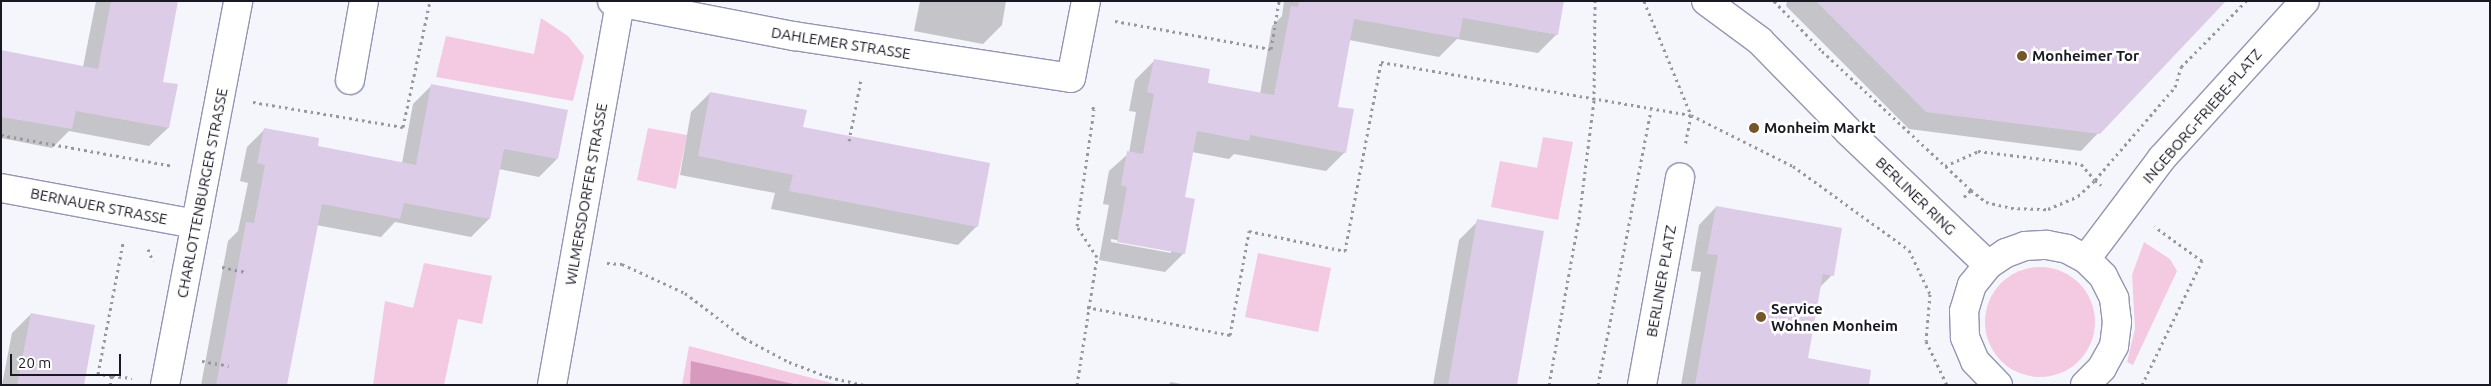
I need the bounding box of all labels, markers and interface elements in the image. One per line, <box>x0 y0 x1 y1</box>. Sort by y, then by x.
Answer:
street label: DAHLEMER STRASSE <box>770 23 912 63</box>
street label: INGEBORG-FRIEBE-PLATZ <box>2139 45 2265 187</box>
place label: Monheimer Tor <box>2032 47 2139 65</box>
marker: Monheimer Tor <box>2016 50 2028 62</box>
street label: CHARLOTTENBURGER STRASSE <box>173 86 231 300</box>
street label: WILMERSDORFER STRASSE <box>561 101 611 287</box>
place label: Monheim Markt <box>1764 119 1876 137</box>
marker: Monheim Markt <box>1748 122 1760 134</box>
street label: BERLINER RING <box>1872 153 1960 239</box>
street label: BERNAUER STRASSE <box>29 184 169 228</box>
street label: BERLINER PLATZ <box>1642 224 1680 338</box>
place label: Service Wohnen Monheim <box>1771 299 1898 334</box>
marker: Service Wohnen Monheim <box>1755 311 1767 323</box>
scale bar <box>12 344 124 376</box>
text: 20 m <box>18 354 51 371</box>

